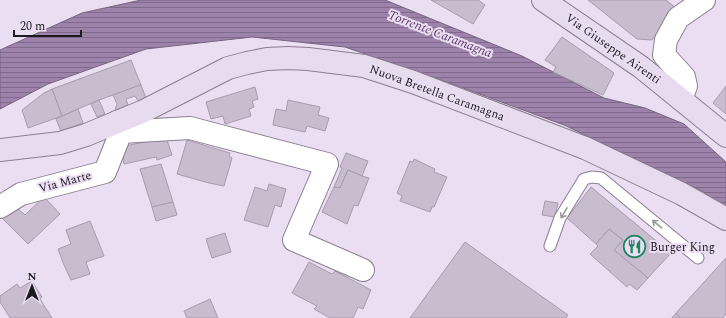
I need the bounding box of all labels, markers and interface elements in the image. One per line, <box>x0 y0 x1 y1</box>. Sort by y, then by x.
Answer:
water label: Torrente Caramagna <box>385 5 495 63</box>
street label: Via Giuseppe Airenti <box>561 9 665 89</box>
scale bar <box>14 12 81 38</box>
text: 20 m <box>20 17 45 36</box>
street label: Nuova Bretella Caramagna <box>367 60 507 126</box>
street label: Via Marte <box>37 166 94 198</box>
one-way arrow <box>559 207 567 219</box>
one-way arrow <box>652 220 662 229</box>
restaurant icon: Burger King <box>622 234 648 260</box>
place label: Burger King <box>650 238 715 257</box>
north arrow <box>12 266 52 306</box>
text: N <box>28 268 37 285</box>

